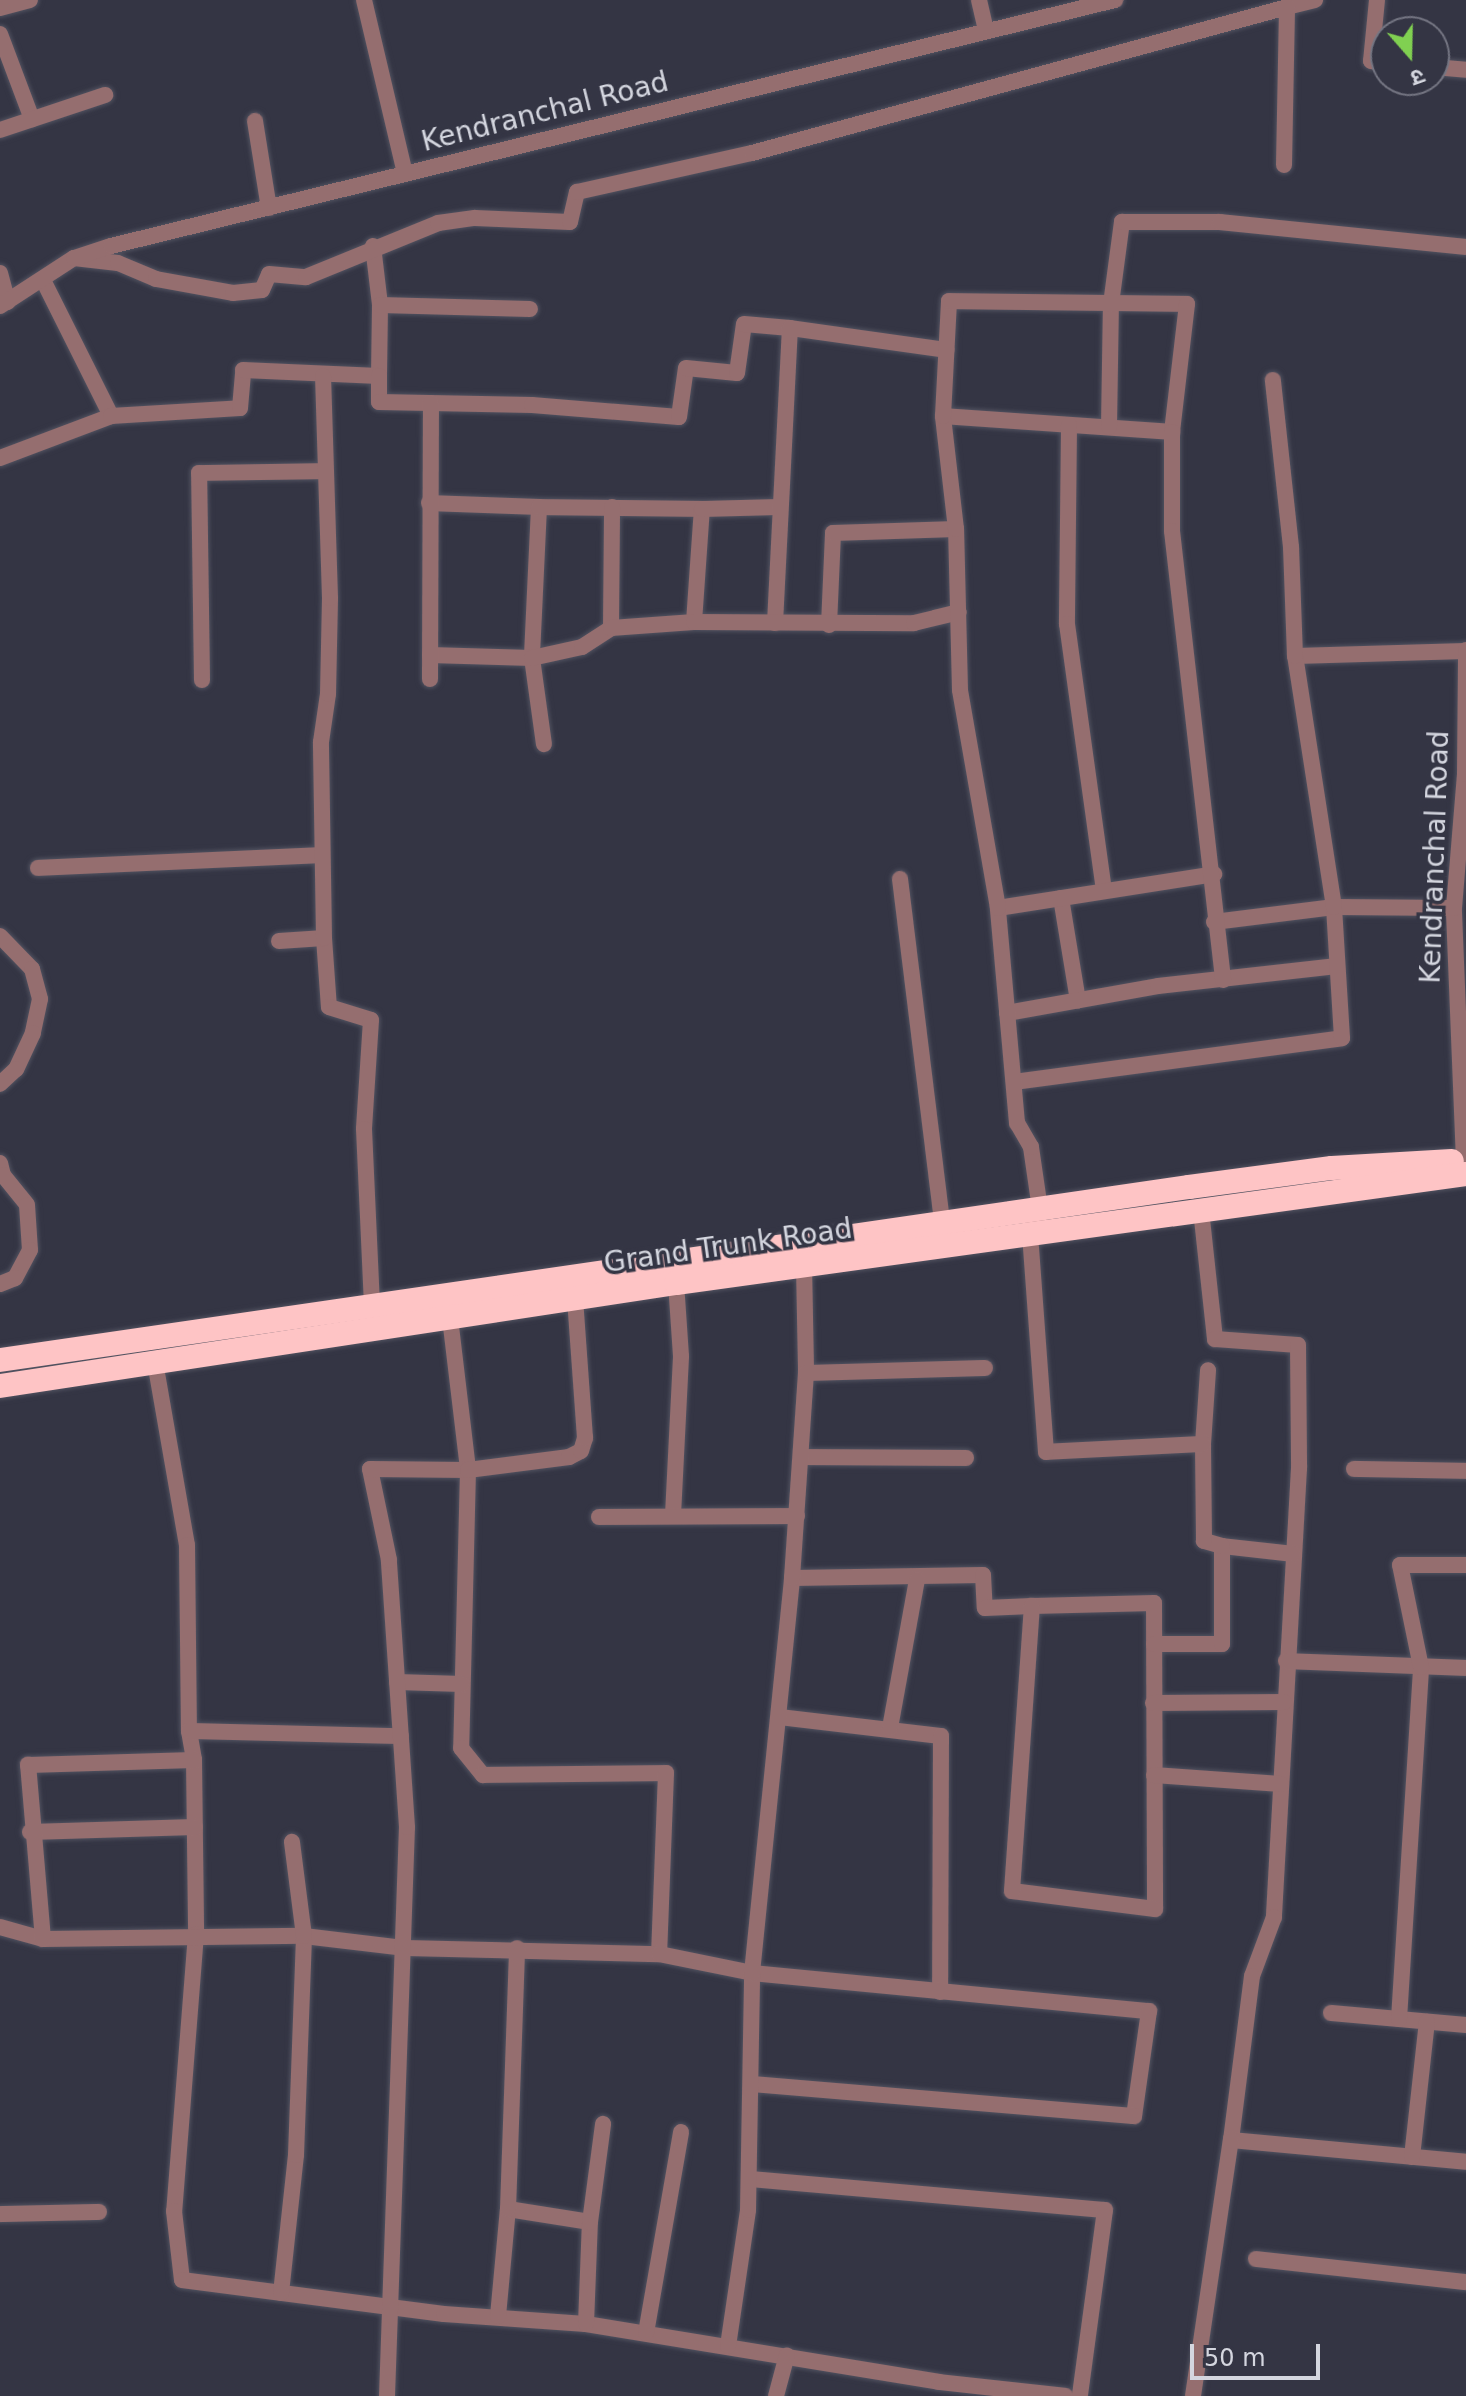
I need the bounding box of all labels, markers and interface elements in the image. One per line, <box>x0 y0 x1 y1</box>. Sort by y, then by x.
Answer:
north arrow <box>1370 16 1450 96</box>
text: उ <box>1407 63 1428 91</box>
street label: Kendranchal Road <box>418 65 672 159</box>
street label: Kendranchal Road <box>1414 730 1456 984</box>
street label: Grand Trunk Road <box>602 1212 854 1280</box>
scale bar <box>1194 2328 1324 2378</box>
text: 50 m <box>1204 2344 1266 2372</box>

